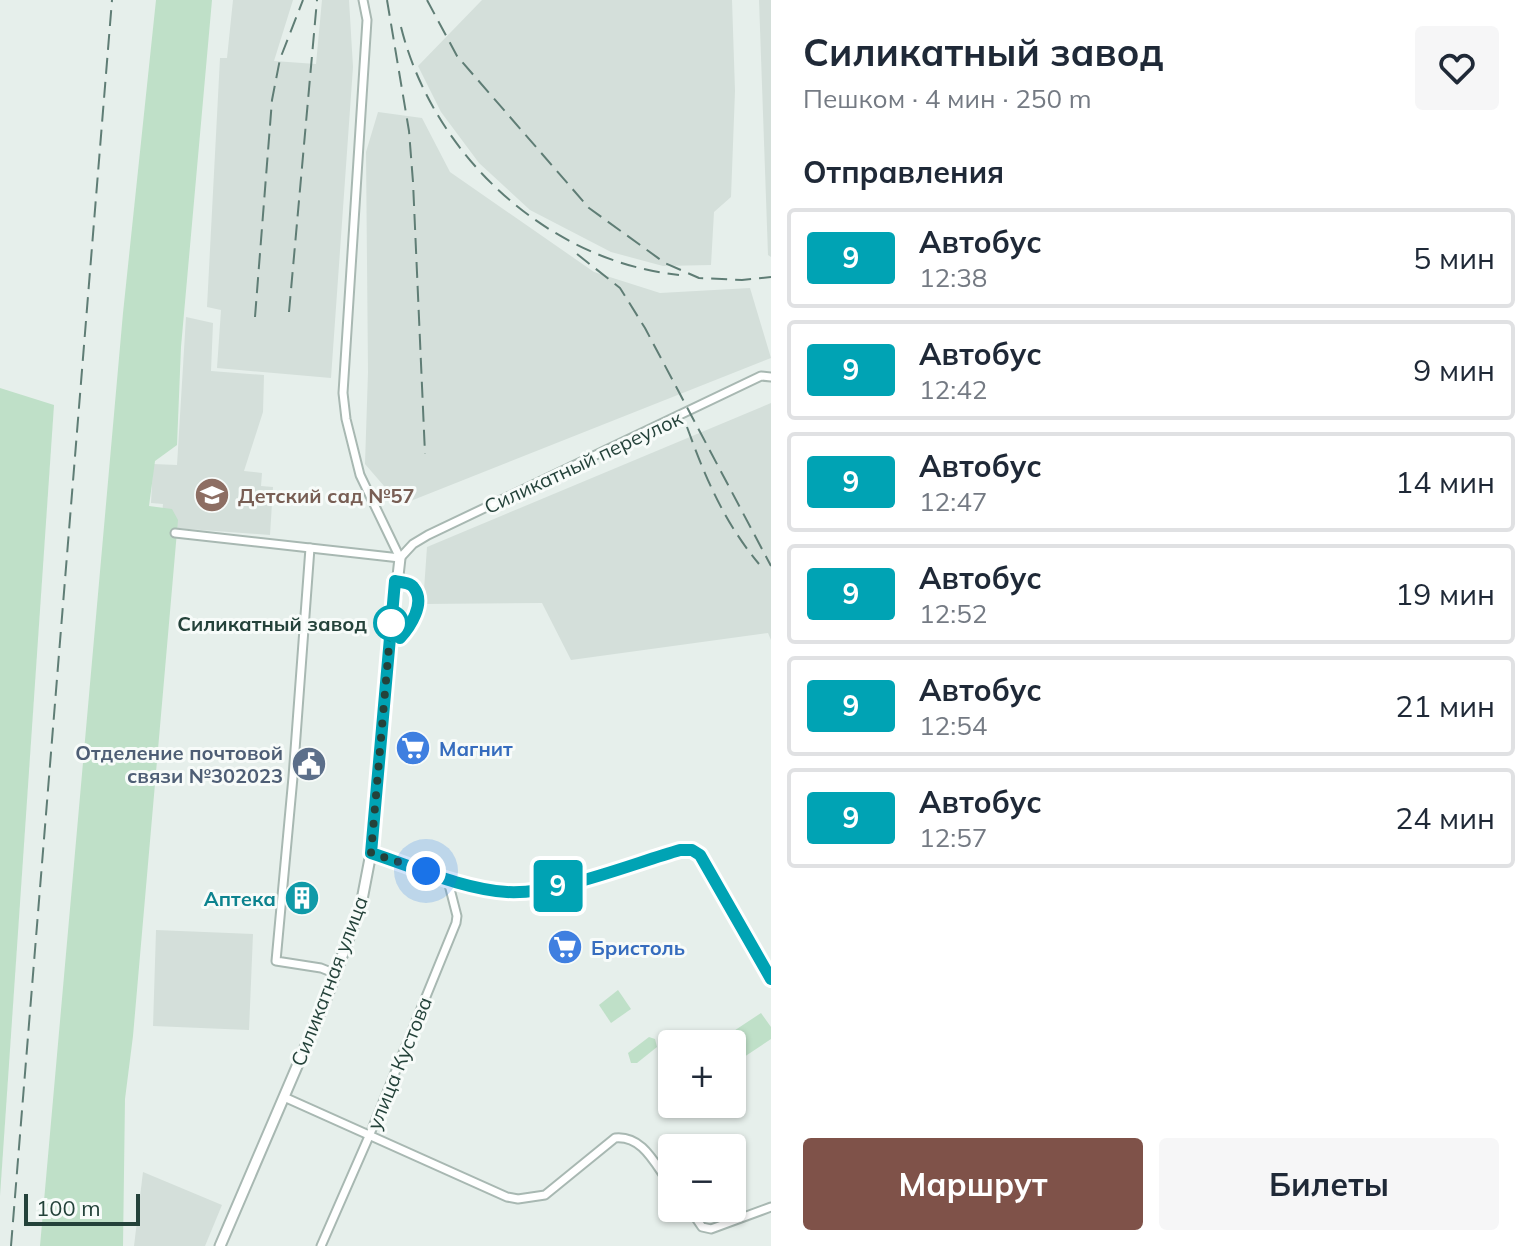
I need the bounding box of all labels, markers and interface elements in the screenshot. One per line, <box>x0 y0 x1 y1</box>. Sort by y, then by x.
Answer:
button: heart <box>1415 26 1499 110</box>
text: Силикатный завод <box>803 28 1164 76</box>
text: Пешком · 4 мин · 250 m <box>803 82 1092 115</box>
text: Отправления <box>803 153 1004 191</box>
text: Автобус <box>919 223 1042 261</box>
text: 5 мин <box>1413 239 1495 277</box>
text: 9 <box>843 240 859 275</box>
text: 12:38 <box>919 261 987 294</box>
text: Автобус <box>919 335 1042 373</box>
text: 9 мин <box>1413 351 1495 389</box>
text: 9 <box>843 352 859 387</box>
text: 12:42 <box>919 373 987 406</box>
street label: Силикатный переулок <box>480 405 686 519</box>
text: Автобус <box>919 447 1042 485</box>
text: 14 мин <box>1395 463 1495 501</box>
text: 9 <box>843 464 859 499</box>
school or university icon: Детский сад №57 <box>193 476 231 514</box>
place label: Детский сад №57 <box>238 483 415 508</box>
text: 12:47 <box>919 485 987 518</box>
text: Автобус <box>919 559 1042 597</box>
text: 19 мин <box>1395 575 1495 613</box>
text: 9 <box>843 576 859 611</box>
text: 12:52 <box>919 597 987 630</box>
marker: Силикатный завод <box>374 606 408 640</box>
place label: Силикатный завод <box>177 611 367 636</box>
text: Автобус <box>919 671 1042 709</box>
text: 21 мин <box>1395 687 1495 725</box>
text: 9 <box>843 688 859 723</box>
text: 12:54 <box>919 709 987 742</box>
supermarket icon: Магнит <box>394 729 432 767</box>
place label: Магнит <box>439 736 513 761</box>
place label: Отделение почтовой связи №302023 <box>75 740 283 788</box>
public building icon: Отделение почтовой связи №302023 <box>290 745 328 783</box>
text: Автобус <box>919 783 1042 821</box>
text: 24 мин <box>1395 799 1495 837</box>
text: 9 <box>843 800 859 835</box>
text: 12:57 <box>919 821 987 854</box>
your location <box>406 851 446 891</box>
line badge: 9 <box>532 860 584 912</box>
text: 9 <box>550 868 566 903</box>
building icon: Аптека <box>283 879 321 917</box>
place label: Аптека <box>204 886 276 911</box>
street label: Силикатная улица <box>285 893 373 1069</box>
supermarket icon: Бристоль <box>546 928 584 966</box>
place label: Бристоль <box>591 935 685 960</box>
street label: улица Кустова <box>361 993 437 1133</box>
map controls <box>658 1030 746 1222</box>
button: + <box>658 1030 746 1118</box>
button: − <box>658 1134 746 1222</box>
button: Маршрут <box>803 1138 1143 1230</box>
button: Билеты <box>1159 1138 1499 1230</box>
scale bar <box>24 1190 140 1226</box>
text: 100 m <box>36 1194 101 1222</box>

